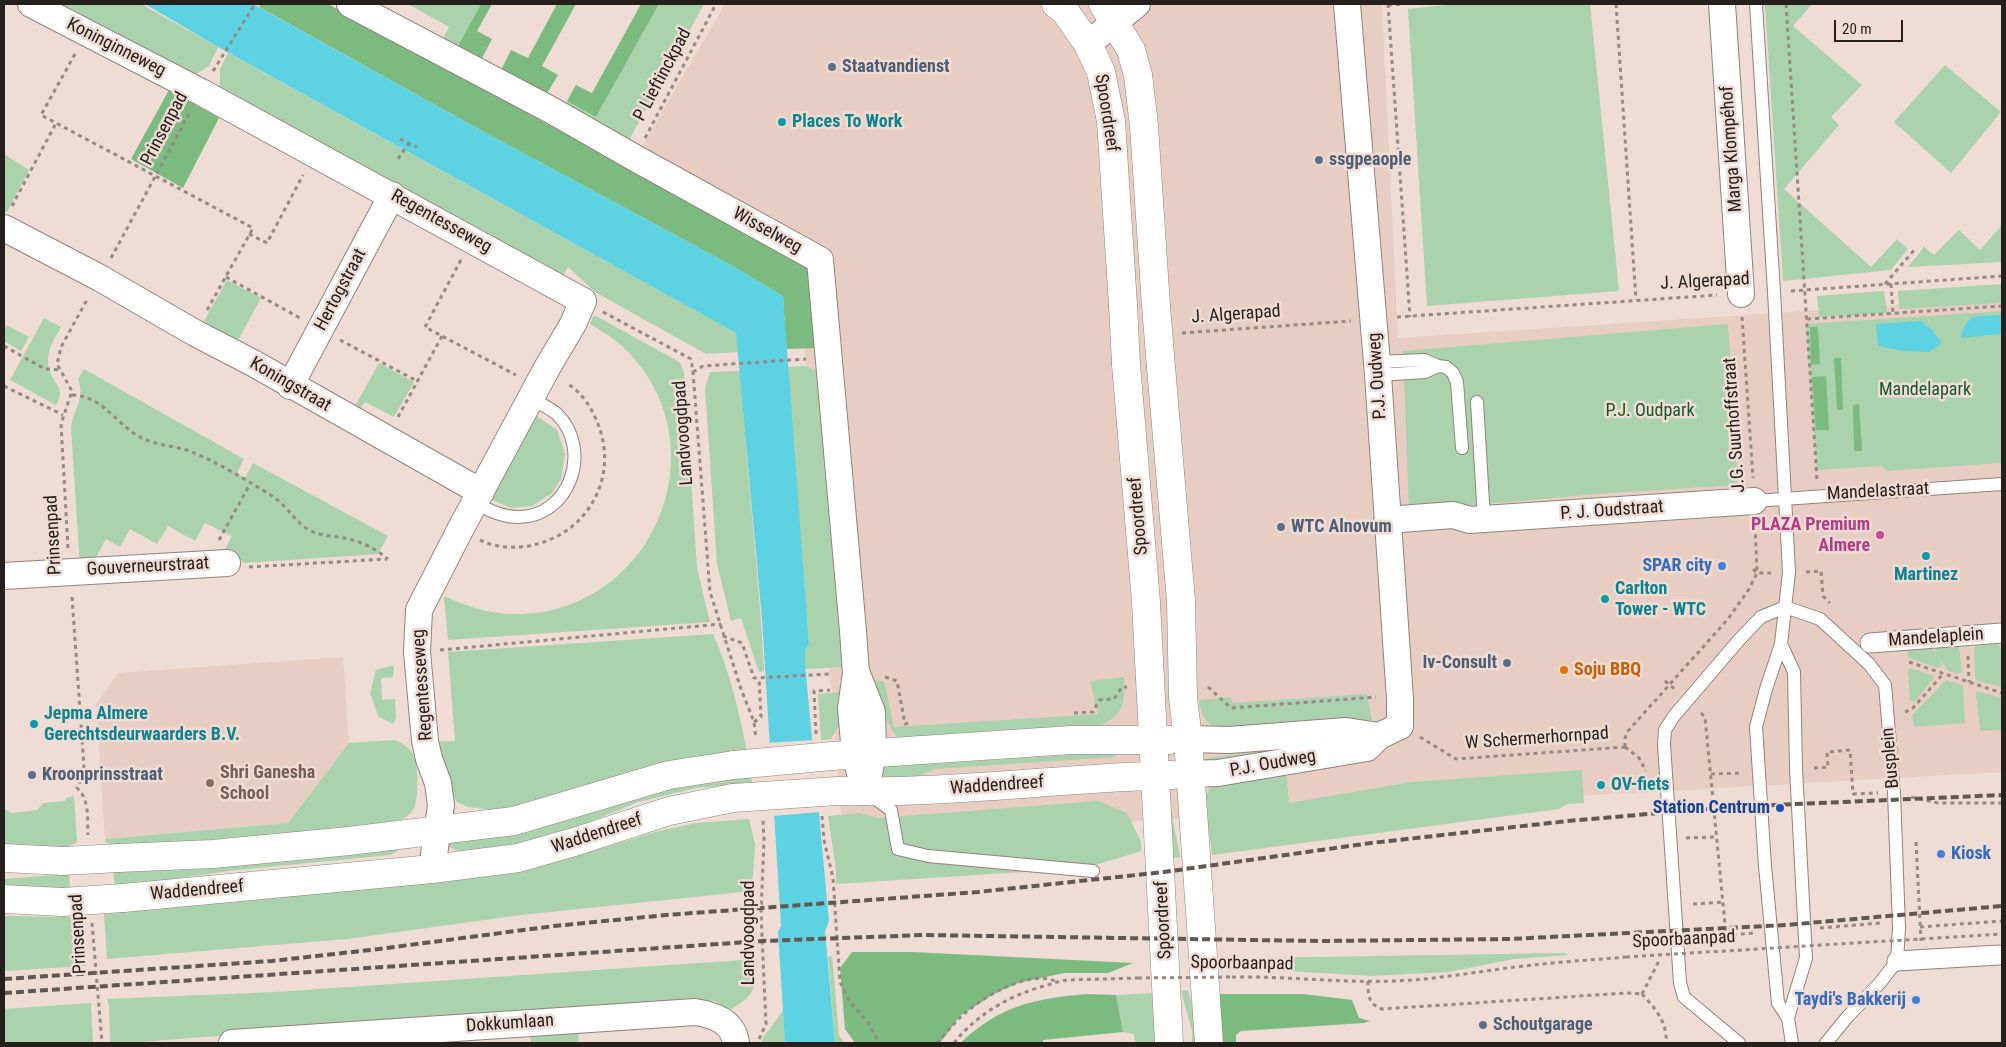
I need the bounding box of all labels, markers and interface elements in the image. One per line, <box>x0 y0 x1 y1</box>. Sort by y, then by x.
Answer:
scale bar <box>1836 10 1905 42</box>
street label: Koninginneweg <box>63 14 169 82</box>
text: 20 m <box>1842 20 1872 38</box>
street label: P Lieftinckpad <box>630 25 696 125</box>
place label: Staatvandienst <box>842 56 950 78</box>
marker: Staatvandienst <box>826 61 838 73</box>
street label: Spoordreef <box>1089 73 1123 153</box>
street label: Marga Klompéhof <box>1717 85 1747 213</box>
street label: Prinsenpad <box>137 89 193 169</box>
place label: Places To Work <box>792 111 902 133</box>
marker: Places To Work <box>776 116 788 128</box>
place label: ssgpeaople <box>1329 149 1411 171</box>
marker: ssgpeaople <box>1313 154 1325 166</box>
street label: Regentesseweg <box>387 185 495 259</box>
street label: Wisselweg <box>729 203 805 259</box>
street label: Hertogstraat <box>310 245 372 335</box>
street label: J. Algerapad <box>1660 269 1750 295</box>
street label: J. Algerapad <box>1191 301 1281 329</box>
street label: P.J. Oudweg <box>1364 332 1392 420</box>
street label: Koningstraat <box>245 353 335 417</box>
street label: J.G. Suurhoffstraat <box>1719 357 1751 493</box>
park label: Mandelapark <box>1879 379 1971 401</box>
street label: Landvoogdpad <box>670 380 698 486</box>
park label: P.J. Oudpark <box>1606 400 1694 422</box>
street label: Spoordreef <box>1125 476 1153 556</box>
street label: Mandelastraat <box>1826 479 1930 505</box>
street label: Prinsenpad <box>41 494 67 576</box>
street label: P. J. Oudstraat <box>1560 497 1664 525</box>
place label: PLAZA Premium Almere <box>1751 514 1870 556</box>
place label: WTC Alnovum <box>1291 516 1392 538</box>
marker: WTC Alnovum <box>1275 521 1287 533</box>
marker: PLAZA Premium Almere <box>1874 529 1886 541</box>
marker: Martinez <box>1920 550 1932 562</box>
street label: Gouverneurstraat <box>86 553 210 581</box>
place label: SPAR city <box>1642 555 1712 577</box>
marker: SPAR city <box>1716 560 1728 572</box>
place label: Martinez <box>1894 564 1958 586</box>
place label: Carlton Tower - WTC <box>1615 578 1706 620</box>
marker: Carlton Tower - WTC <box>1599 593 1611 605</box>
street label: Mandelaplein <box>1888 624 1984 652</box>
street label: Regentesseweg <box>408 629 438 741</box>
place label: Iv-Consult <box>1422 652 1497 674</box>
marker: Iv-Consult <box>1501 657 1513 669</box>
place label: Soju BBQ <box>1574 659 1641 681</box>
marker: Soju BBQ <box>1558 664 1570 676</box>
place label: Jepma Almere Gerechtsdeurwaarders B.V. <box>44 703 240 746</box>
marker: Jepma Almere Gerechtsdeurwaarders B.V. <box>28 718 40 730</box>
street label: W Schermerhornpad <box>1464 723 1610 755</box>
street label: Busplein <box>1878 727 1904 789</box>
street label: P.J. Oudweg <box>1228 746 1318 782</box>
place label: Shri Ganesha School <box>220 762 315 804</box>
place label: Kroonprinsstraat <box>42 764 163 786</box>
marker: Kroonprinsstraat <box>26 769 38 781</box>
street label: Waddendreef <box>949 772 1045 800</box>
place label: OV-fiets <box>1611 774 1669 796</box>
marker: Shri Ganesha School <box>204 777 216 789</box>
marker: OV-fiets <box>1595 779 1607 791</box>
place label: Station Centrum <box>1653 797 1770 819</box>
marker: Station Centrum <box>1774 802 1786 814</box>
street label: Waddendreef <box>549 809 645 859</box>
place label: Kiosk <box>1951 843 1991 865</box>
marker: Kiosk <box>1935 848 1947 860</box>
street label: Waddendreef <box>149 876 245 906</box>
street label: Spoordreef <box>1151 880 1177 960</box>
street label: Landvoogdpad <box>738 881 760 985</box>
street label: Prinsenpad <box>66 893 92 975</box>
street label: Spoorbaanpad <box>1632 927 1736 953</box>
street label: Spoorbaanpad <box>1190 952 1294 976</box>
place label: Taydi's Bakkerij <box>1794 989 1906 1011</box>
marker: Taydi's Bakkerij <box>1910 994 1922 1006</box>
street label: Dokkumlaan <box>465 1010 555 1038</box>
place label: Schoutgarage <box>1493 1014 1593 1036</box>
marker: Schoutgarage <box>1477 1019 1489 1031</box>

